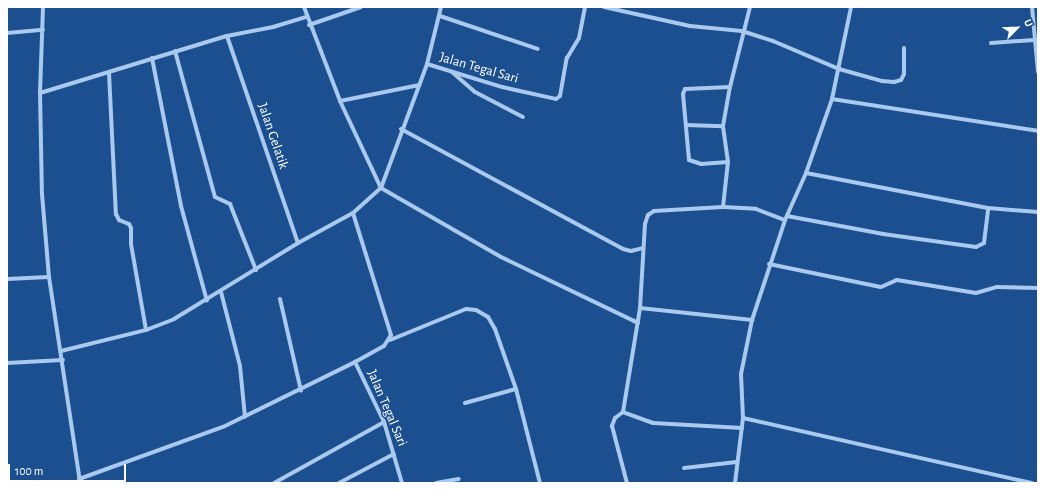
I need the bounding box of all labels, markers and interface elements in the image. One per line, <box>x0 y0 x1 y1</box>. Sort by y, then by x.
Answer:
north arrow <box>997 8 1037 48</box>
text: U <box>1022 17 1035 28</box>
street label: Jalan Tegal Sari <box>437 49 521 87</box>
street label: Jalan Gelatik <box>254 101 292 171</box>
street label: Jalan Tegal Sari <box>363 367 411 449</box>
scale bar <box>10 456 128 482</box>
text: 100 m <box>15 465 43 477</box>

